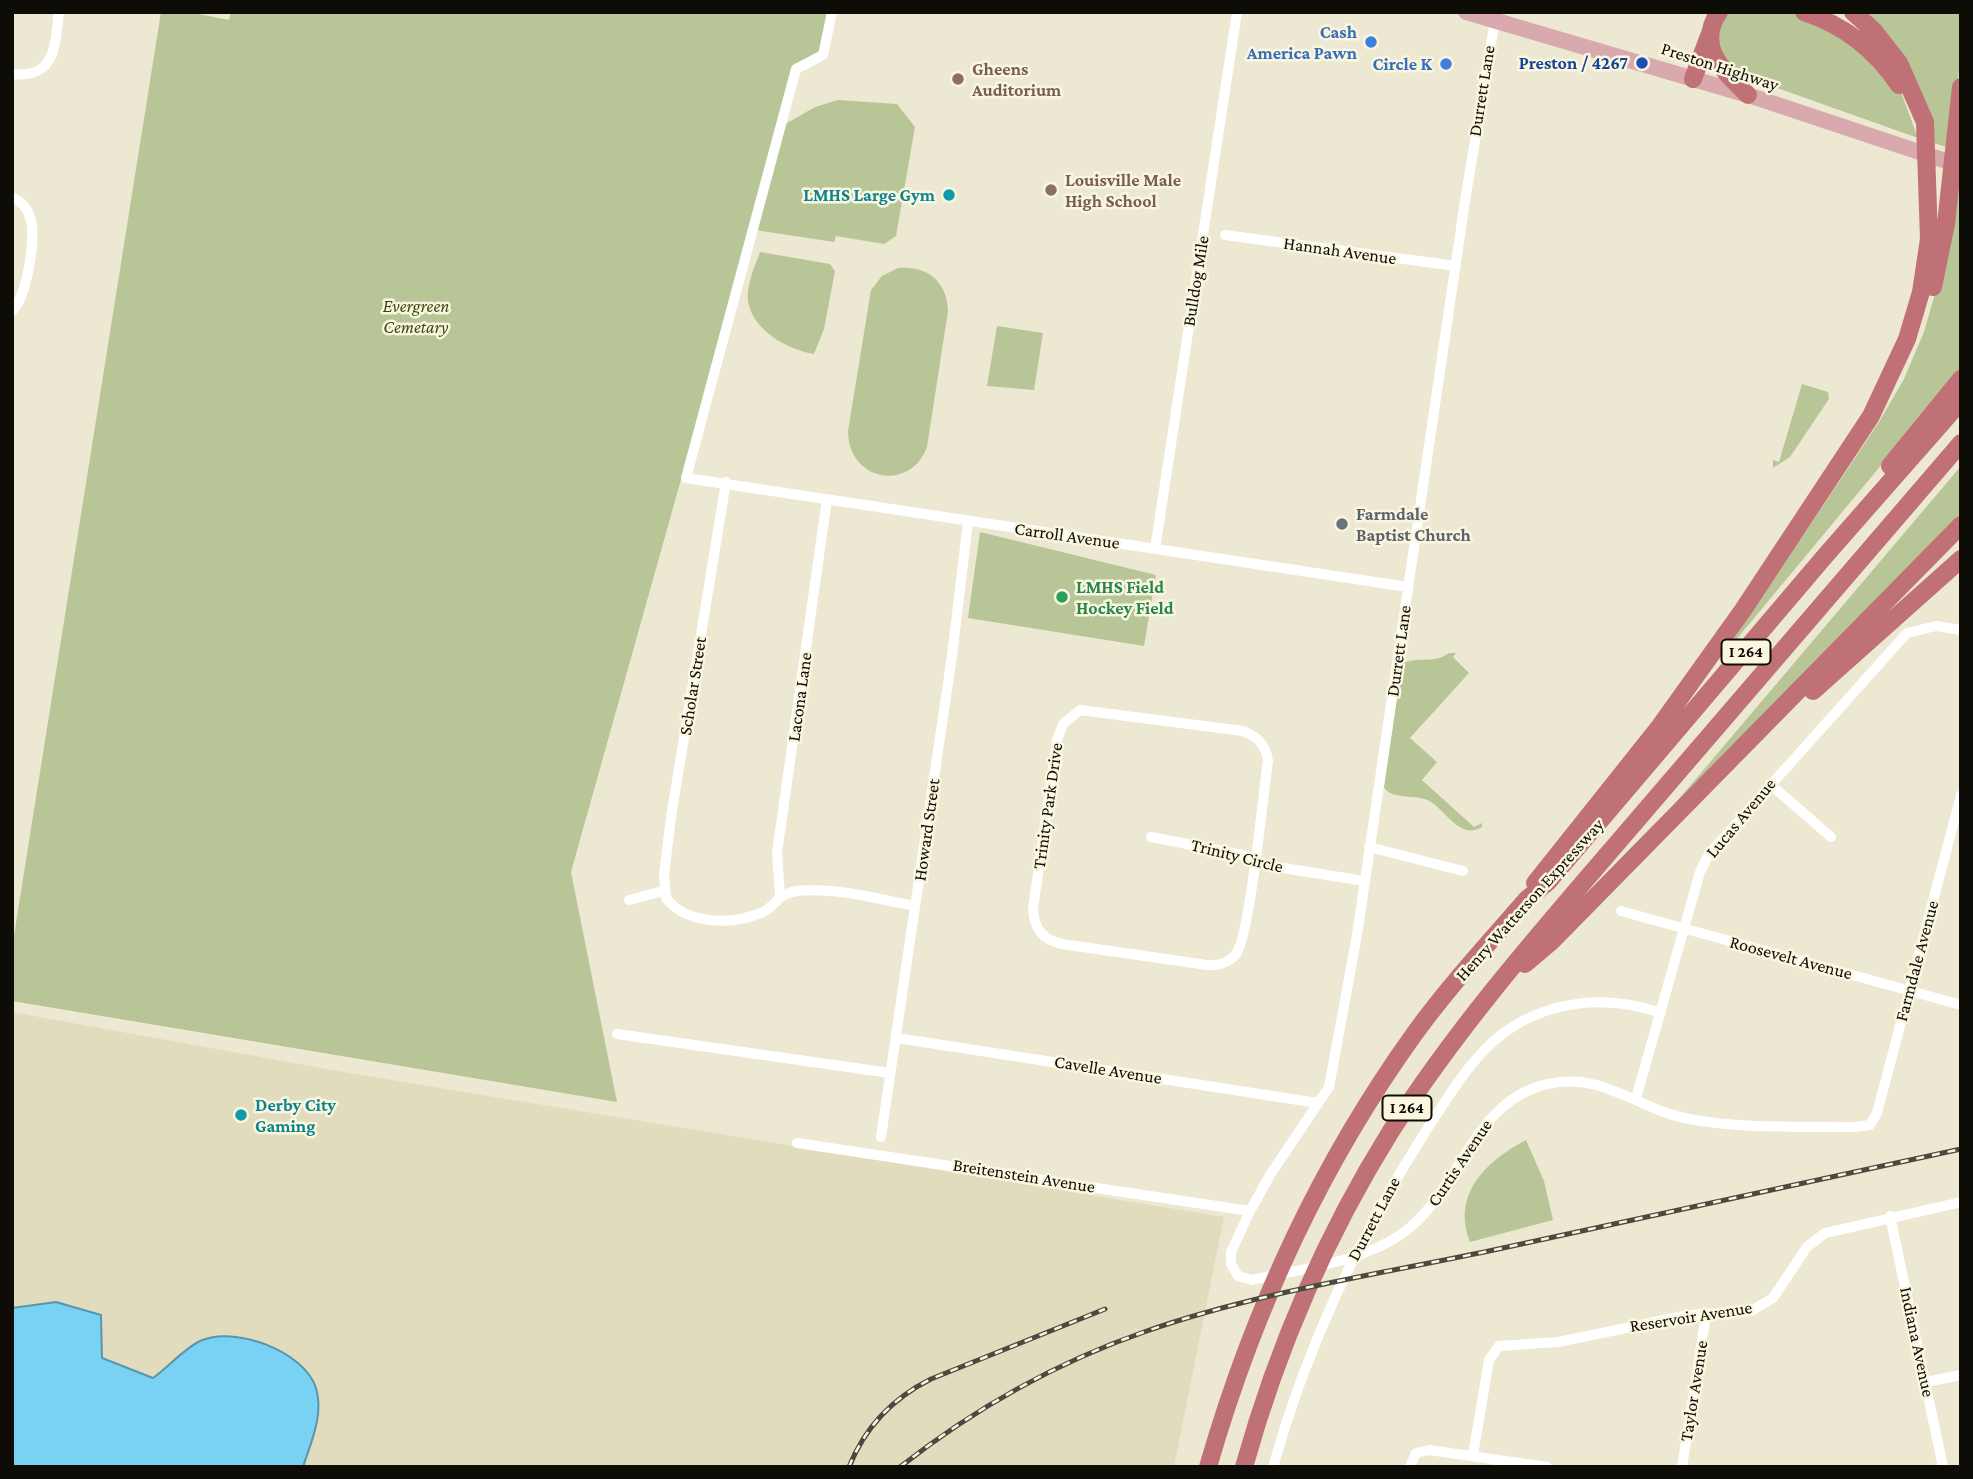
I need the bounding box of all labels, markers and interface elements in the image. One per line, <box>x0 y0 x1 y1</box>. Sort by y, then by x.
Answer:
place label: Cash America Pawn <box>1247 21 1357 64</box>
marker: Cash America Pawn <box>1363 34 1379 50</box>
street label: Preston Highway <box>1658 38 1782 96</box>
street label: Durrett Lane <box>1464 44 1500 138</box>
place label: Preston / 4267 <box>1519 52 1628 74</box>
place label: Circle K <box>1373 53 1432 75</box>
marker: Preston / 4267 <box>1634 55 1650 71</box>
marker: Circle K <box>1438 56 1454 72</box>
place label: Gheens Auditorium <box>972 58 1061 100</box>
marker: Gheens Auditorium <box>950 71 966 87</box>
place label: Louisville Male High School <box>1065 169 1181 212</box>
marker: Louisville Male High School <box>1043 182 1059 198</box>
place label: LMHS Large Gym <box>803 184 935 206</box>
marker: LMHS Large Gym <box>941 187 957 203</box>
street label: Hannah Avenue <box>1282 232 1398 270</box>
street label: Bulldog Mile <box>1178 234 1214 328</box>
park label: Evergreen Cemetary <box>383 295 449 338</box>
place label: Farmdale Baptist Church <box>1356 503 1471 546</box>
marker: Farmdale Baptist Church <box>1334 516 1350 532</box>
street label: Carroll Avenue <box>1013 518 1121 554</box>
place label: LMHS Field Hockey Field <box>1076 576 1174 618</box>
marker: LMHS Field Hockey Field <box>1054 589 1070 605</box>
street label: Durrett Lane <box>1382 604 1416 698</box>
street label: Scholar Street <box>675 635 711 737</box>
road number: I 264 <box>1722 639 1770 664</box>
street label: Lacona Lane <box>783 651 817 743</box>
street label: Trinity Park Drive <box>1028 741 1068 871</box>
street label: Lucas Avenue <box>1701 774 1781 862</box>
street label: Howard Street <box>909 777 945 883</box>
street label: Henry Watterson Expressway <box>1451 814 1609 986</box>
street label: Trinity Circle <box>1189 834 1285 878</box>
street label: Farmdale Avenue <box>1890 898 1944 1024</box>
street label: Roosevelt Avenue <box>1728 931 1854 985</box>
street label: Cavelle Avenue <box>1053 1051 1163 1089</box>
place label: Derby City Gaming <box>255 1094 336 1136</box>
road number: I 264 <box>1382 1096 1432 1120</box>
marker: Derby City Gaming <box>233 1107 249 1123</box>
street label: Curtis Avenue <box>1423 1115 1497 1211</box>
street label: Breitenstein Avenue <box>951 1154 1097 1198</box>
street label: Durrett Lane <box>1343 1173 1405 1265</box>
street label: Indiana Avenue <box>1895 1285 1939 1399</box>
street label: Reservoir Avenue <box>1628 1297 1754 1337</box>
street label: Taylor Avenue <box>1675 1339 1713 1443</box>

